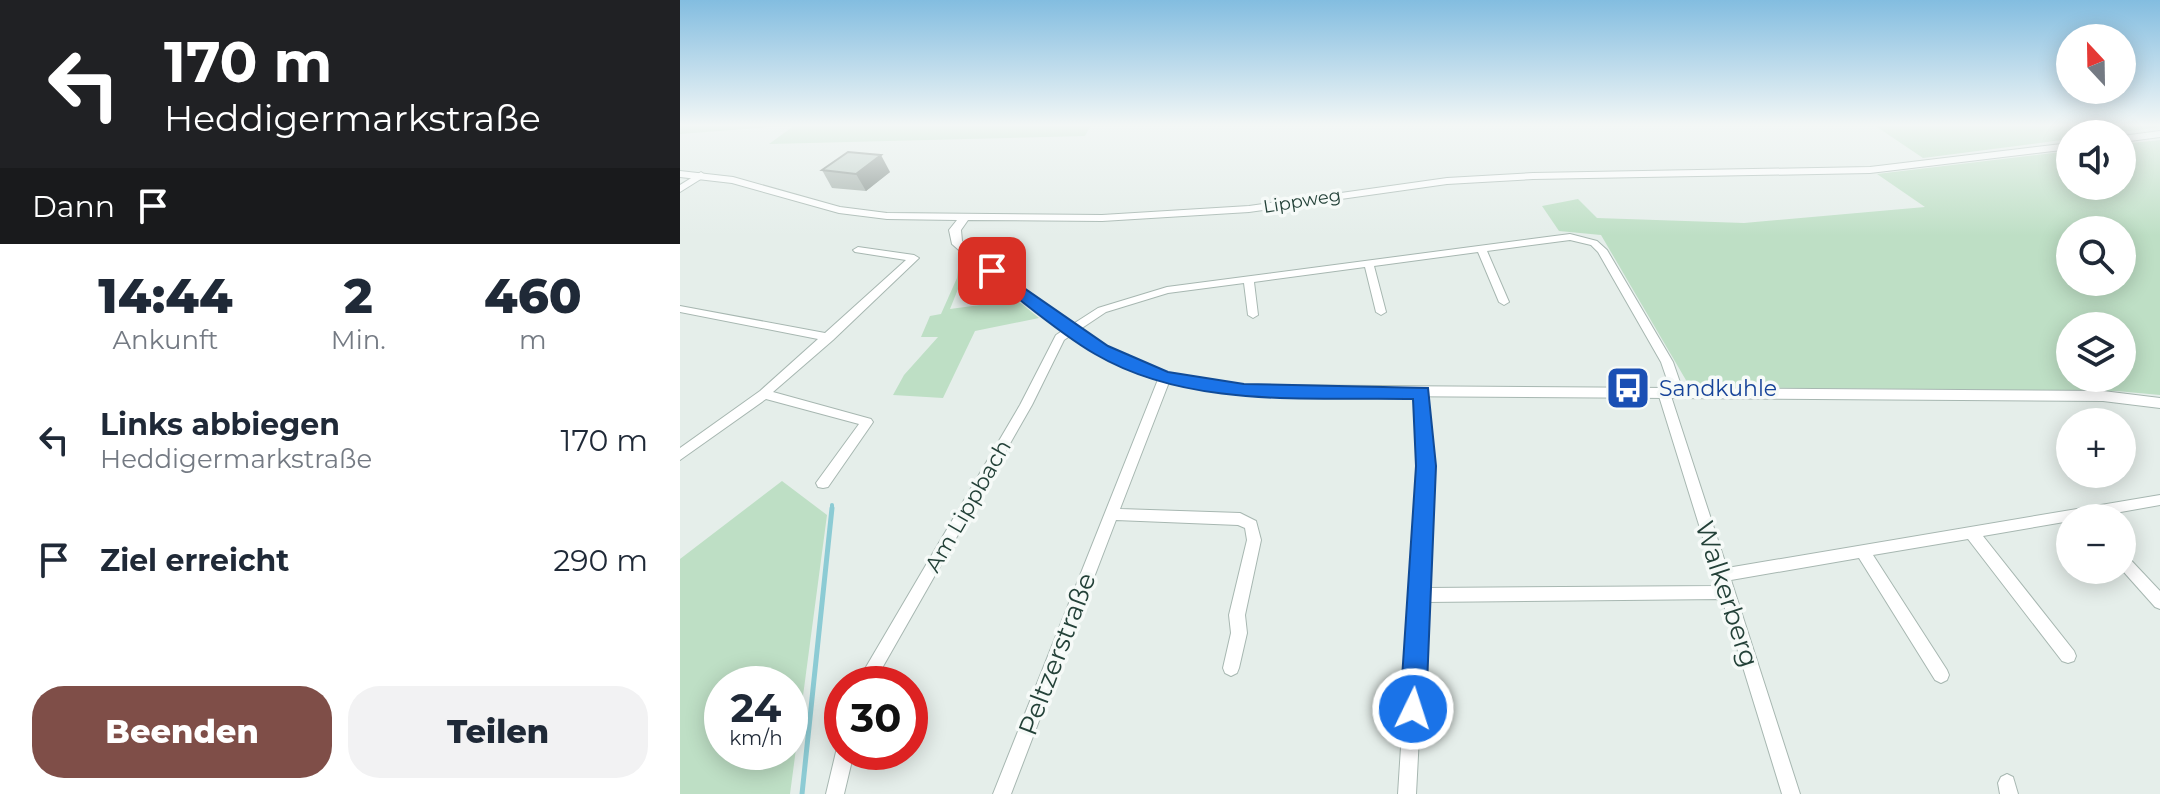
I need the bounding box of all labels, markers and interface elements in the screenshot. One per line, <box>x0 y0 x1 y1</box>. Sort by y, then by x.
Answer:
north arrow <box>2056 24 2136 104</box>
map controls <box>2056 24 2136 584</box>
text: 170 m <box>164 28 332 96</box>
icon: left <box>32 32 136 136</box>
text: Heddigermarkstraße <box>164 96 541 140</box>
button: sound <box>2056 120 2136 200</box>
icon: arrive <box>131 184 175 228</box>
street label: Lippweg <box>1262 184 1342 218</box>
text: Dann <box>32 188 115 225</box>
button: search <box>2056 216 2136 296</box>
pin <box>958 237 1026 305</box>
icon: arrive <box>970 249 1014 293</box>
text: 14:44 <box>98 267 233 325</box>
text: 2 <box>344 267 373 325</box>
text: 460 <box>484 267 582 325</box>
button: layers <box>2056 312 2136 392</box>
text: Ankunft <box>112 324 218 356</box>
text: Min. <box>331 324 386 356</box>
text: m <box>519 324 547 356</box>
bus stop icon: Sandkuhle <box>1604 364 1652 412</box>
place label: Sandkuhle <box>1659 375 1777 402</box>
text: Links abbiegen <box>100 406 340 443</box>
button: + <box>2056 408 2136 488</box>
icon: left <box>32 418 76 462</box>
text: 170 m <box>561 422 648 459</box>
street label: Am Lippbach <box>919 435 1017 577</box>
text: Heddigermarkstraße <box>100 443 372 475</box>
button: − <box>2056 504 2136 584</box>
street label: Walkerberg <box>1688 517 1766 671</box>
icon: arrive <box>32 538 76 582</box>
text: Ziel erreicht <box>100 542 289 579</box>
text: 290 m <box>553 542 648 579</box>
street label: Peltzerstraße <box>1011 568 1103 740</box>
speed limit sign: 30 <box>824 666 928 770</box>
position arrow <box>1371 667 1455 751</box>
text: 24 <box>731 683 781 732</box>
button: Beenden <box>32 686 332 778</box>
button: Teilen <box>348 686 648 778</box>
text: km/h <box>729 726 783 750</box>

